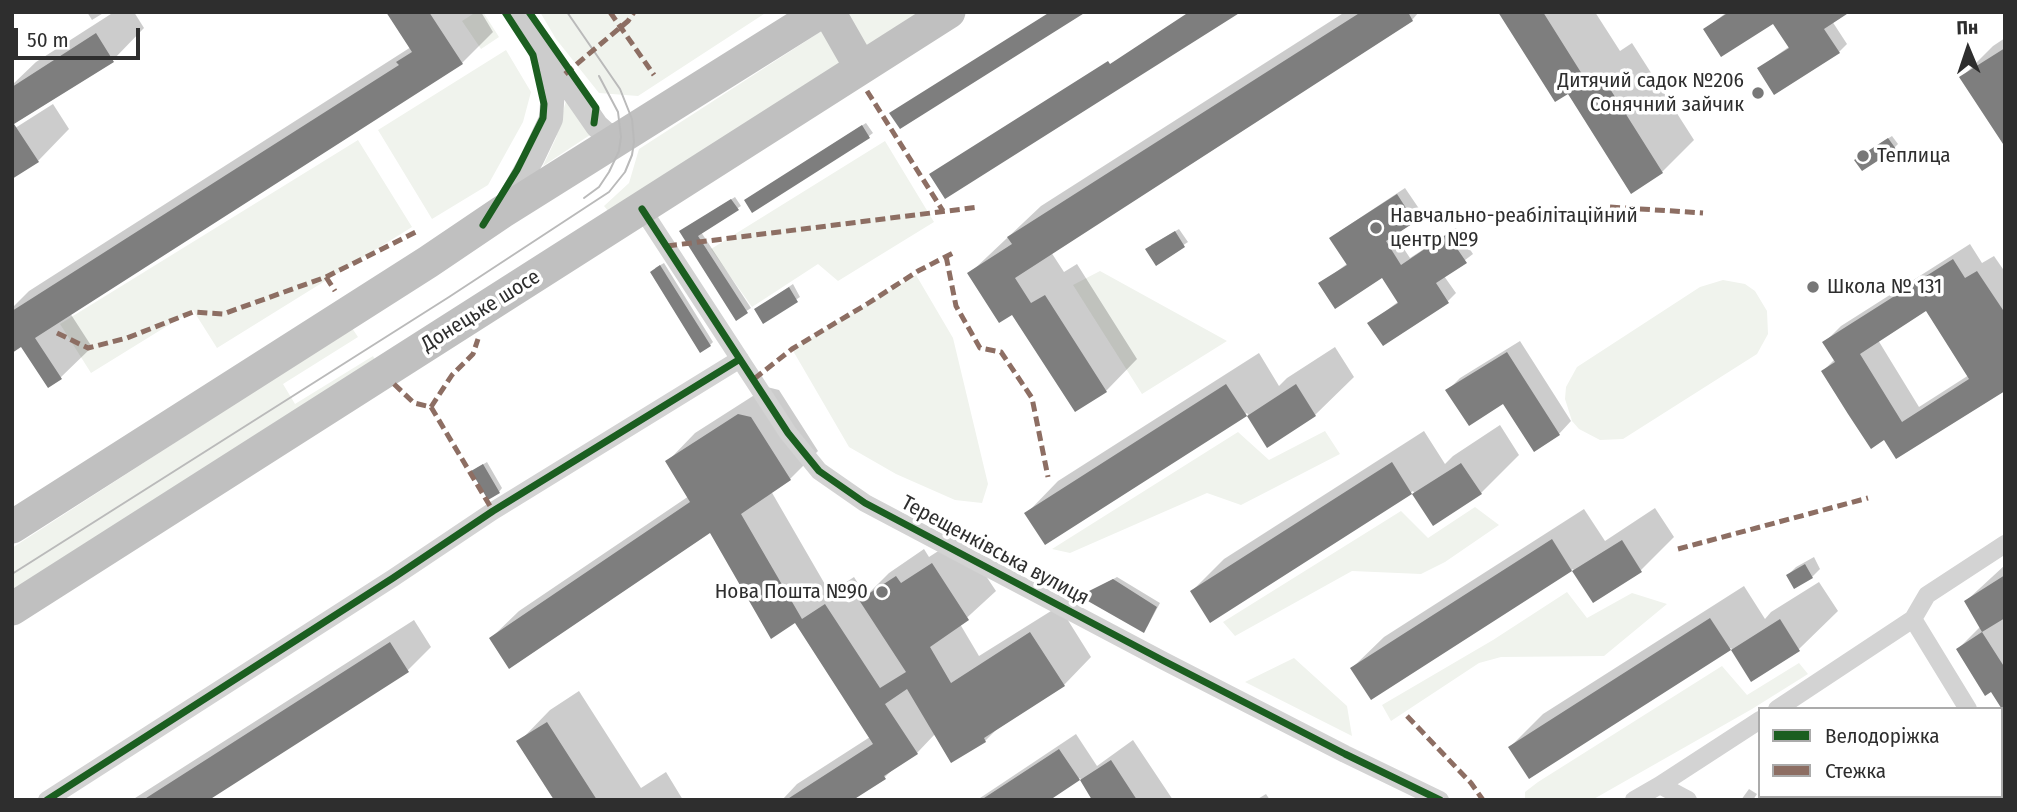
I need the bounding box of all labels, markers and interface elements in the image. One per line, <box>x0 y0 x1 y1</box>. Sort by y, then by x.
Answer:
scale bar <box>18 14 144 58</box>
north arrow <box>1933 14 2003 84</box>
text: Пн <box>1956 16 1978 39</box>
text: 50 m <box>27 27 69 53</box>
place label: Дитячий садок №206 Сонячний зайчик <box>1557 68 1744 118</box>
marker: Дитячий садок №206 Сонячний зайчик <box>1750 85 1766 101</box>
place label: Теплица <box>1877 143 1951 169</box>
marker: Теплица <box>1855 148 1871 164</box>
place label: Навчально-реабілітаційний центр №9 <box>1390 203 1638 253</box>
marker: Навчально-реабілітаційний центр №9 <box>1368 220 1384 236</box>
street label: Донецьке шосе <box>417 265 545 357</box>
place label: Школа № 131 <box>1827 274 1942 300</box>
marker: Школа № 131 <box>1805 279 1821 295</box>
street label: Терещенківська вулиця <box>897 491 1093 611</box>
place label: Нова Пошта №90 <box>715 579 868 605</box>
marker: Нова Пошта №90 <box>874 584 890 600</box>
legend <box>1758 707 2003 798</box>
text: Велодоріжка <box>1825 723 1940 749</box>
text: Стежка <box>1825 758 1886 784</box>

